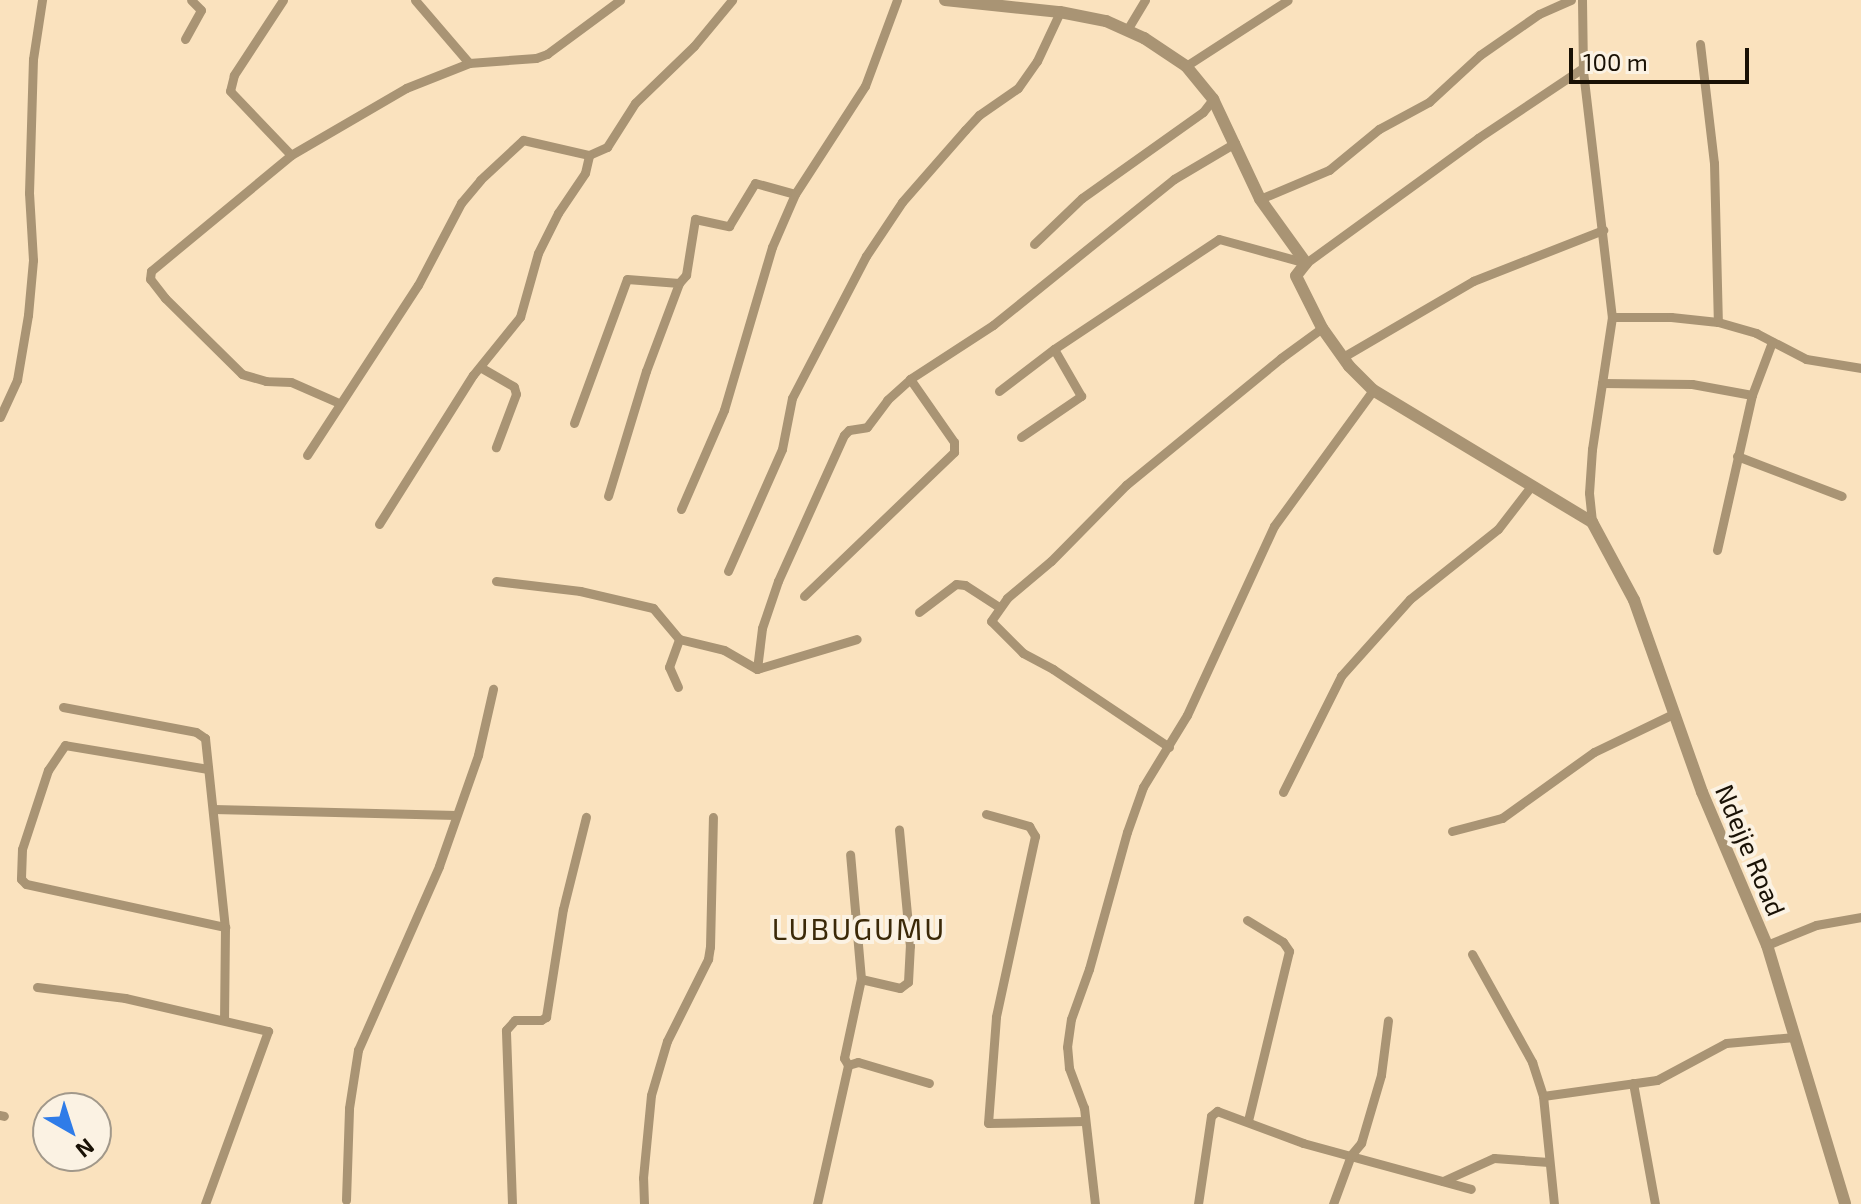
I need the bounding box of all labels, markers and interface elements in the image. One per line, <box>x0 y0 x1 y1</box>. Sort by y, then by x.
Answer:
scale bar <box>1573 32 1753 82</box>
text: 100 m <box>1583 47 1648 76</box>
street label: Ndejje Road <box>1709 780 1793 920</box>
district label: LUBUGUMU <box>772 910 946 946</box>
north arrow <box>32 1092 112 1172</box>
text: N <box>71 1134 100 1164</box>

